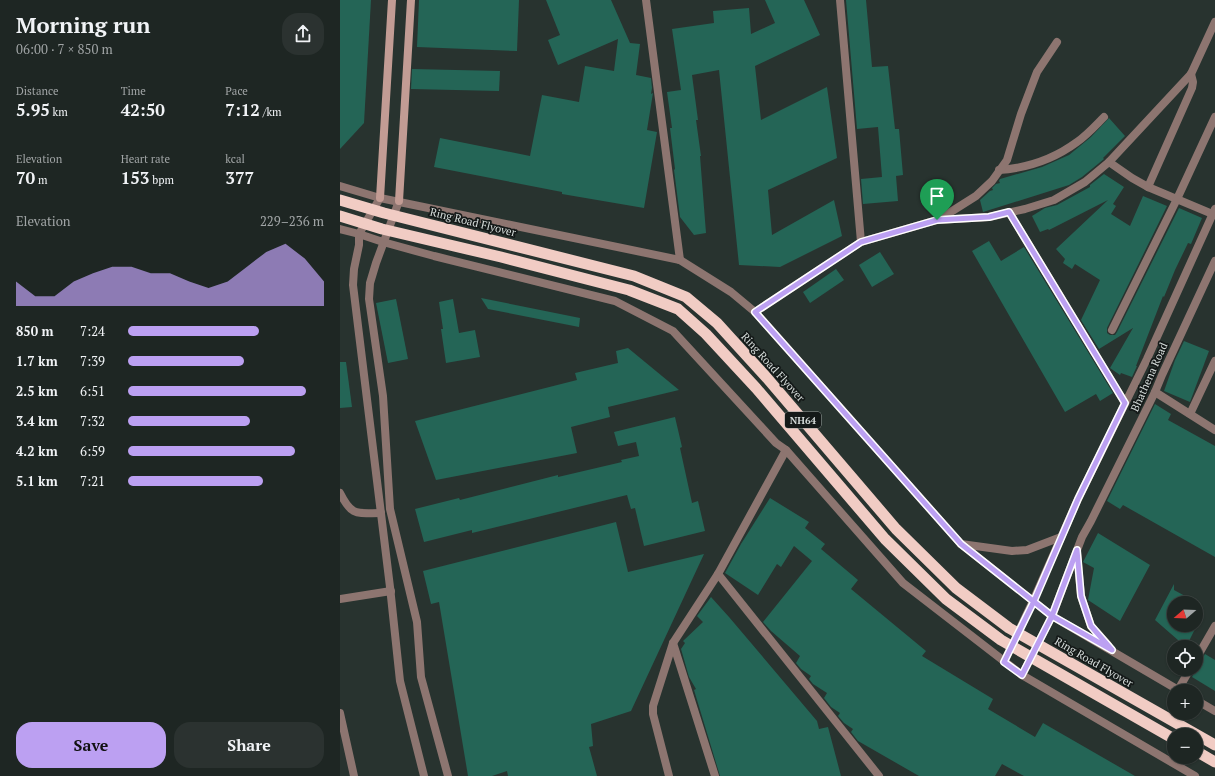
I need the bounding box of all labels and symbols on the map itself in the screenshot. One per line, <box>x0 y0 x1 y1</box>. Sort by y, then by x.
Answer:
pin <box>920 179 954 220</box>
street label: Ring Road Flyover <box>429 205 518 240</box>
street label: Ring Road Flyover <box>738 330 808 405</box>
street label: Bhathena Road <box>1128 340 1170 414</box>
road number: NH64 <box>785 412 821 428</box>
north arrow <box>1167 596 1203 632</box>
street label: Ring Road Flyover <box>1052 634 1136 690</box>

